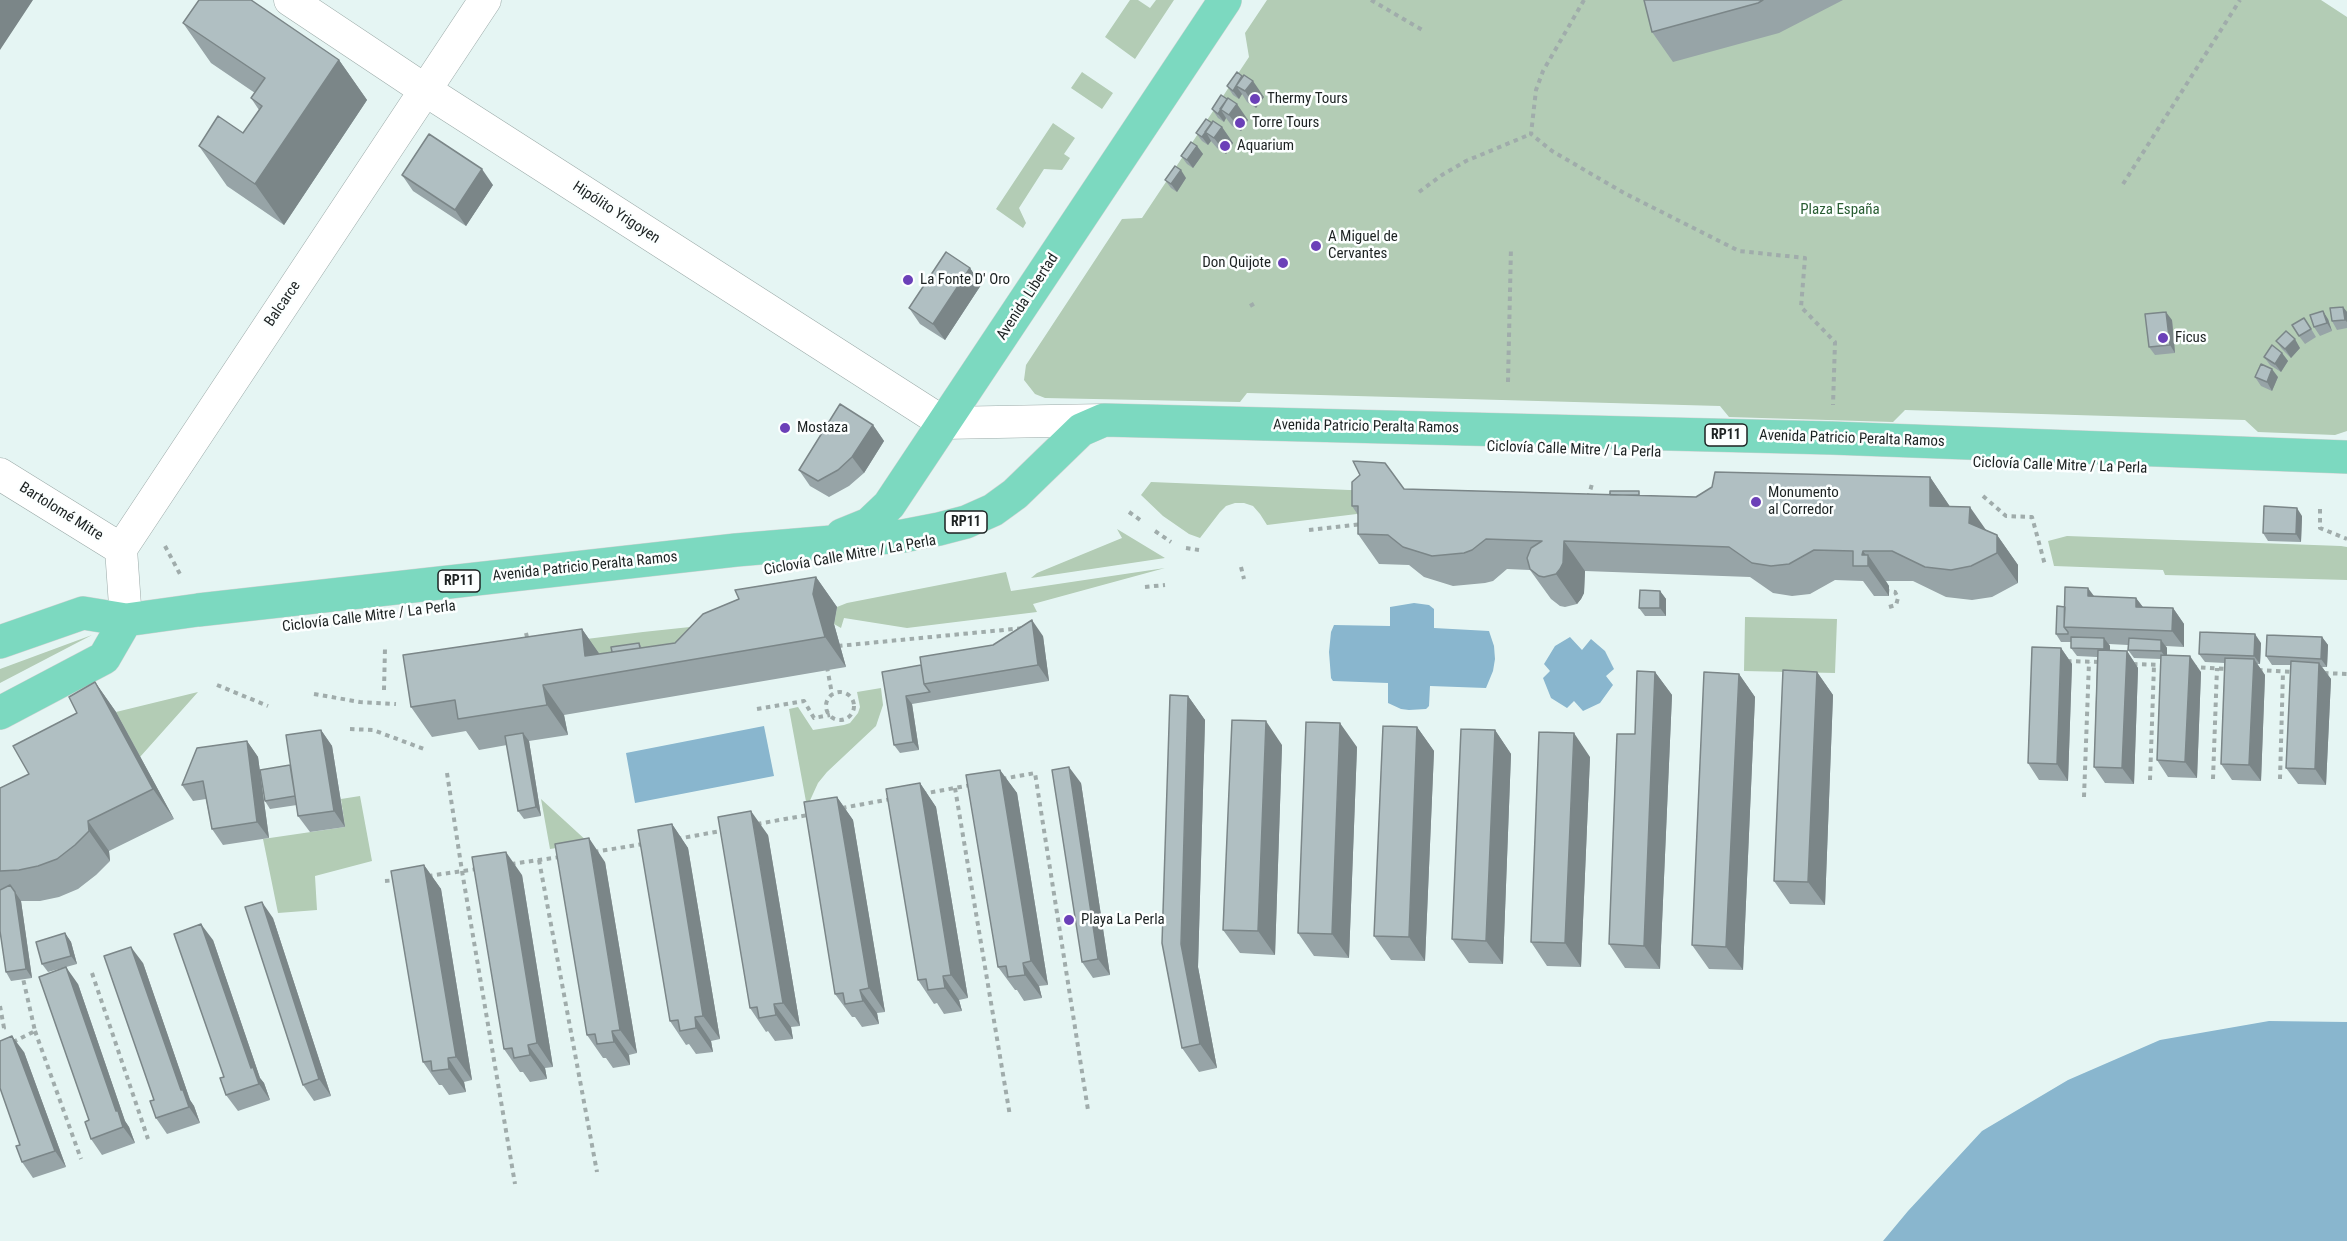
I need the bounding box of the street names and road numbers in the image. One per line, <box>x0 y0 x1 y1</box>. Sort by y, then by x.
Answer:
street label: Hipólito Yrigoyen <box>569 178 663 248</box>
street label: Avenida Libertad <box>993 250 1063 344</box>
street label: Balcarce <box>261 278 305 330</box>
street label: Avenida Patricio Peralta Ramos <box>1273 416 1459 438</box>
road number: RP11 <box>1705 424 1747 446</box>
street label: Avenida Patricio Peralta Ramos <box>1759 427 1945 451</box>
street label: Ciclovía Calle Mitre / La Perla <box>1486 438 1662 462</box>
street label: Ciclovía Calle Mitre / La Perla <box>1972 454 2148 478</box>
street label: Bartolomé Mitre <box>16 479 106 545</box>
road number: RP11 <box>945 511 987 533</box>
street label: Ciclovía Calle Mitre / La Perla <box>762 532 938 580</box>
street label: Avenida Patricio Peralta Ramos <box>492 548 678 586</box>
road number: RP11 <box>438 570 480 592</box>
street label: Ciclovía Calle Mitre / La Perla <box>281 597 457 637</box>

